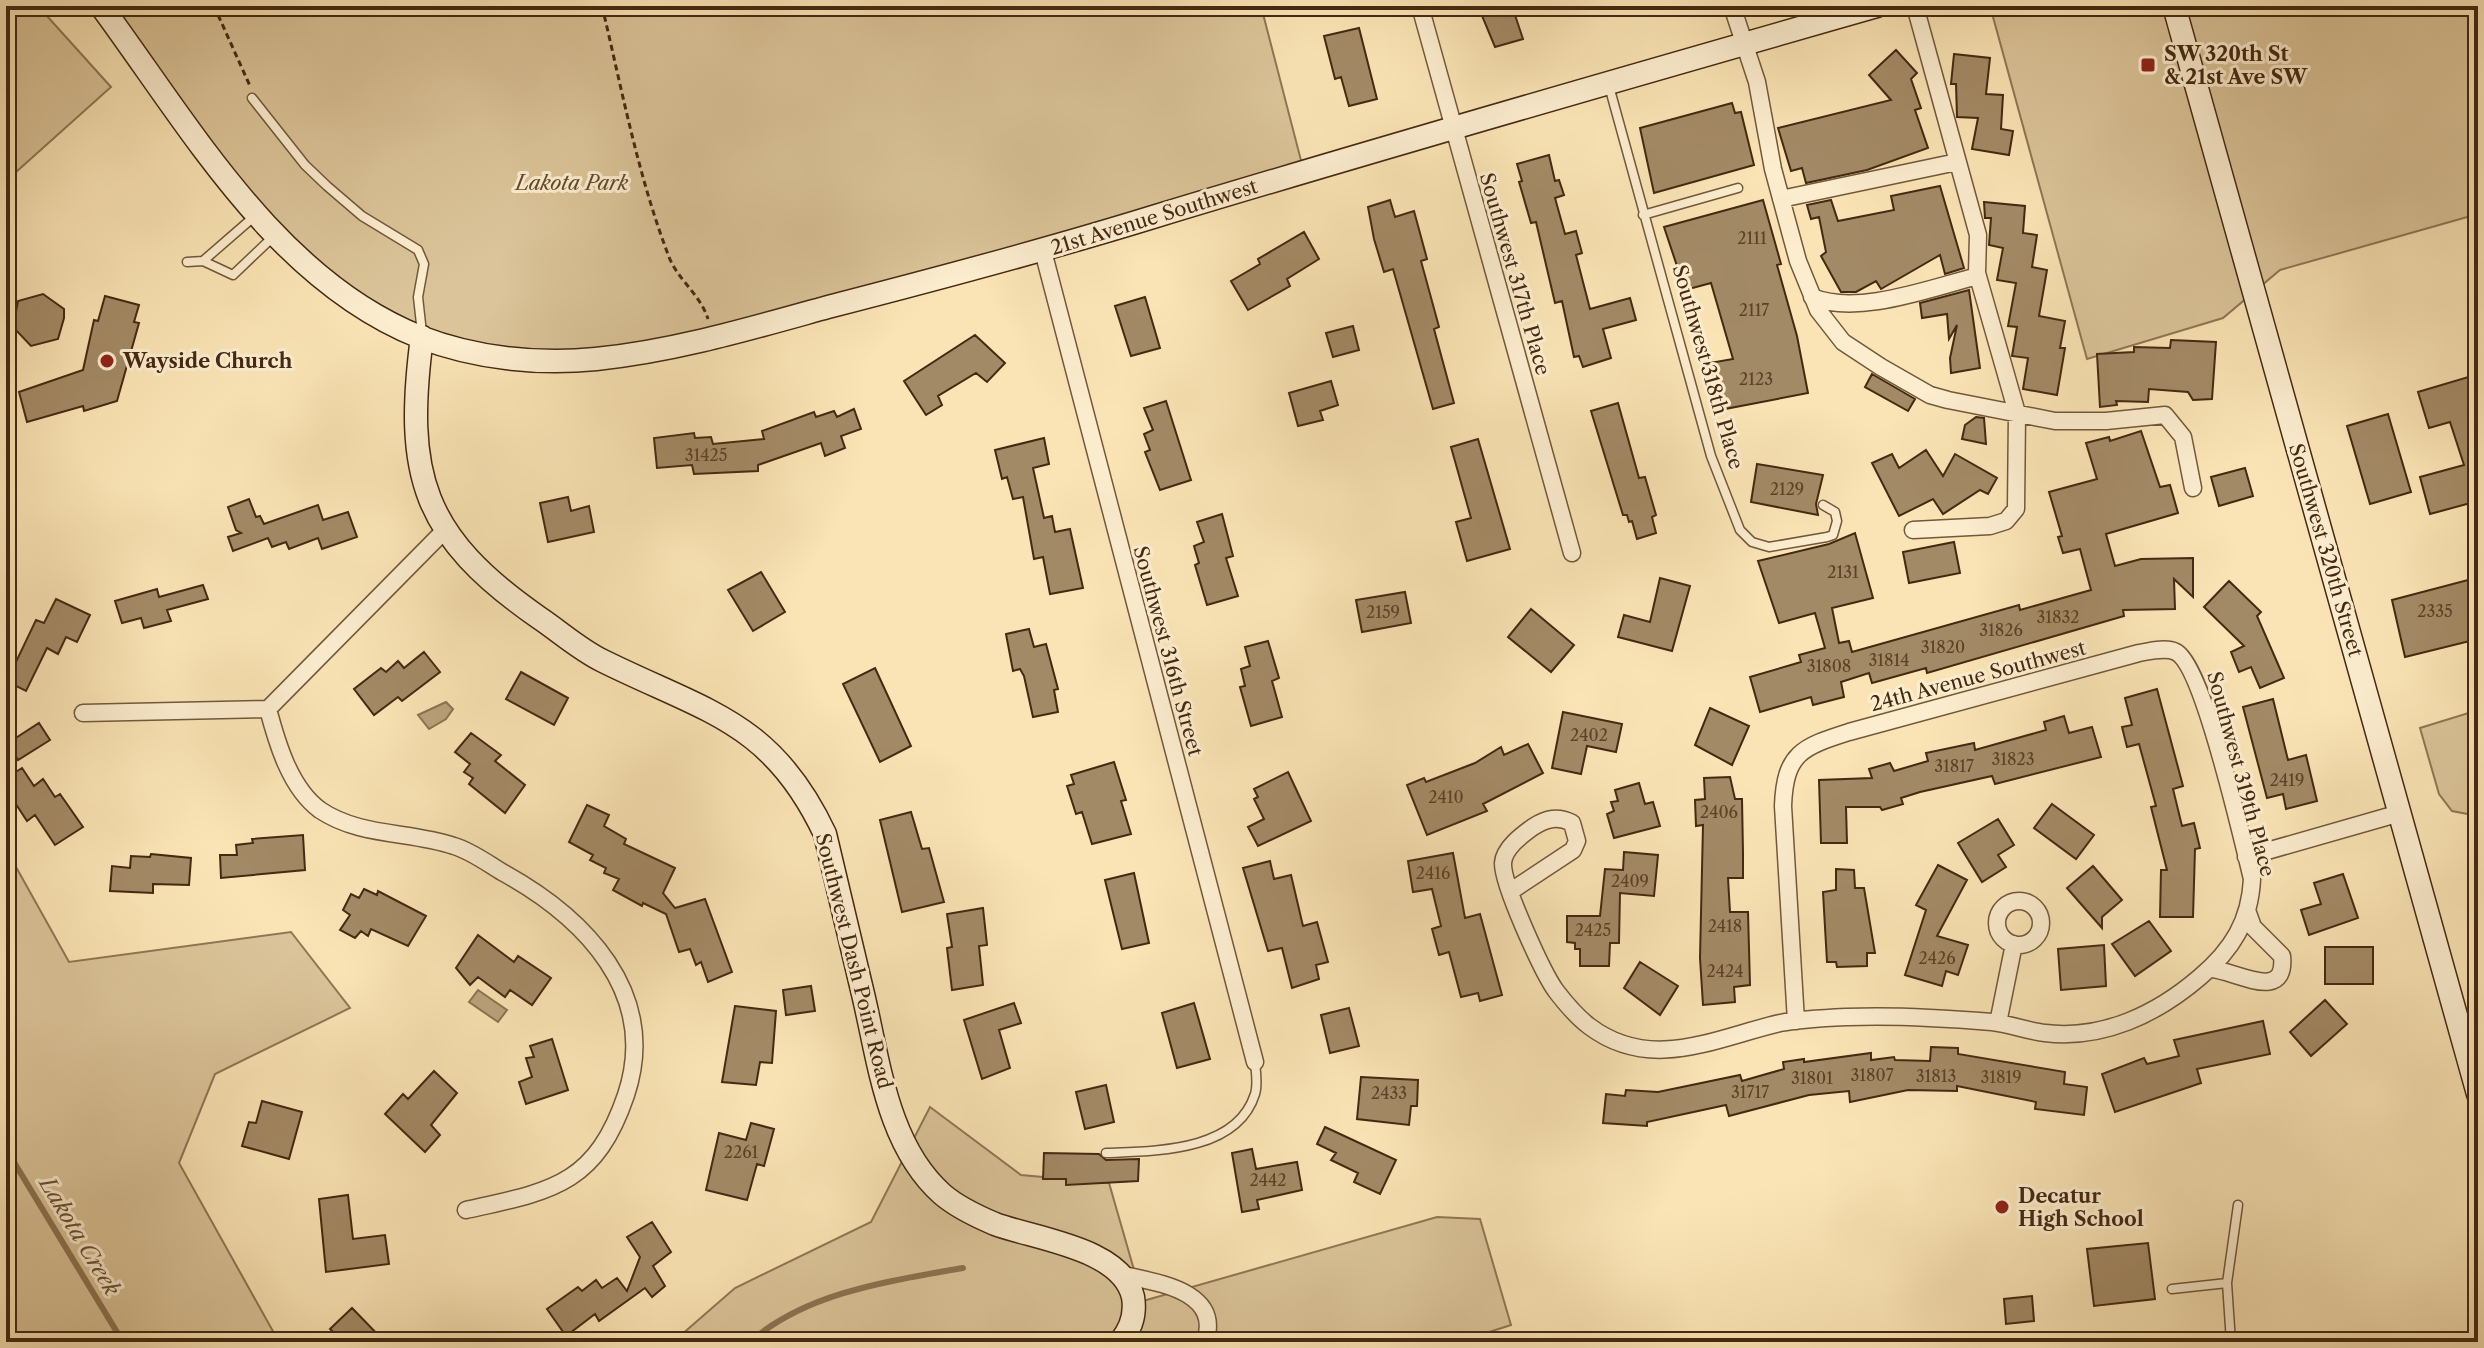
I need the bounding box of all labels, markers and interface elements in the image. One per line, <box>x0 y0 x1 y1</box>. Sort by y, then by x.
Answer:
place label: SW 320th St & 21st Ave SW <box>2164 42 2308 89</box>
marker: SW 320th St & 21st Ave SW <box>2139 56 2157 74</box>
street label: Southwest 317th Place <box>1475 170 1555 378</box>
park label: Lakota Park <box>514 171 629 195</box>
street label: 21st Avenue Southwest <box>1048 174 1260 260</box>
house number: 2111 <box>1737 228 1767 248</box>
street label: Southwest 318th Place <box>1667 262 1749 472</box>
house number: 2117 <box>1739 300 1769 320</box>
place label: Wayside Church <box>122 349 293 373</box>
marker: Wayside Church <box>98 352 116 370</box>
house number: 2123 <box>1739 369 1773 389</box>
street label: Southwest 320th Street <box>2284 441 2368 659</box>
house number: 31425 <box>685 445 727 465</box>
house number: 2129 <box>1770 479 1804 499</box>
street label: Southwest 316th Street <box>1128 543 1208 759</box>
house number: 2131 <box>1827 562 1859 582</box>
house number: 2335 <box>2417 601 2453 621</box>
house number: 2159 <box>1366 602 1400 622</box>
house number: 31832 <box>2036 607 2080 627</box>
house number: 31826 <box>1979 620 2023 640</box>
street label: 24th Avenue Southwest <box>1868 636 2088 716</box>
house number: 31820 <box>1921 637 1965 657</box>
house number: 31814 <box>1869 650 1910 670</box>
house number: 31808 <box>1807 656 1851 676</box>
street label: Southwest 319th Place <box>2202 669 2280 879</box>
house number: 2402 <box>1570 725 1608 745</box>
house number: 31823 <box>1991 749 2035 769</box>
house number: 31817 <box>1934 756 1974 776</box>
house number: 2419 <box>2270 770 2304 790</box>
house number: 2410 <box>1428 787 1464 807</box>
house number: 2406 <box>1700 802 1738 822</box>
street label: Southwest Dash Point Road <box>811 831 897 1091</box>
house number: 2416 <box>1416 863 1450 883</box>
house number: 2409 <box>1611 871 1649 891</box>
house number: 2418 <box>1708 916 1742 936</box>
house number: 2425 <box>1575 920 1611 940</box>
house number: 2426 <box>1918 948 1956 968</box>
house number: 2424 <box>1707 961 1743 981</box>
house number: 31807 <box>1850 1065 1894 1085</box>
house number: 31813 <box>1916 1066 1956 1086</box>
house number: 31819 <box>1980 1067 2022 1087</box>
house number: 31801 <box>1791 1068 1833 1088</box>
house number: 31717 <box>1731 1082 1769 1102</box>
house number: 2433 <box>1371 1083 1407 1103</box>
house number: 2261 <box>724 1142 759 1162</box>
water label: Lakota Creek <box>33 1170 126 1301</box>
house number: 2442 <box>1250 1170 1286 1190</box>
place label: Decatur High School <box>2018 1184 2144 1231</box>
marker: Decatur High School <box>1993 1198 2011 1216</box>

